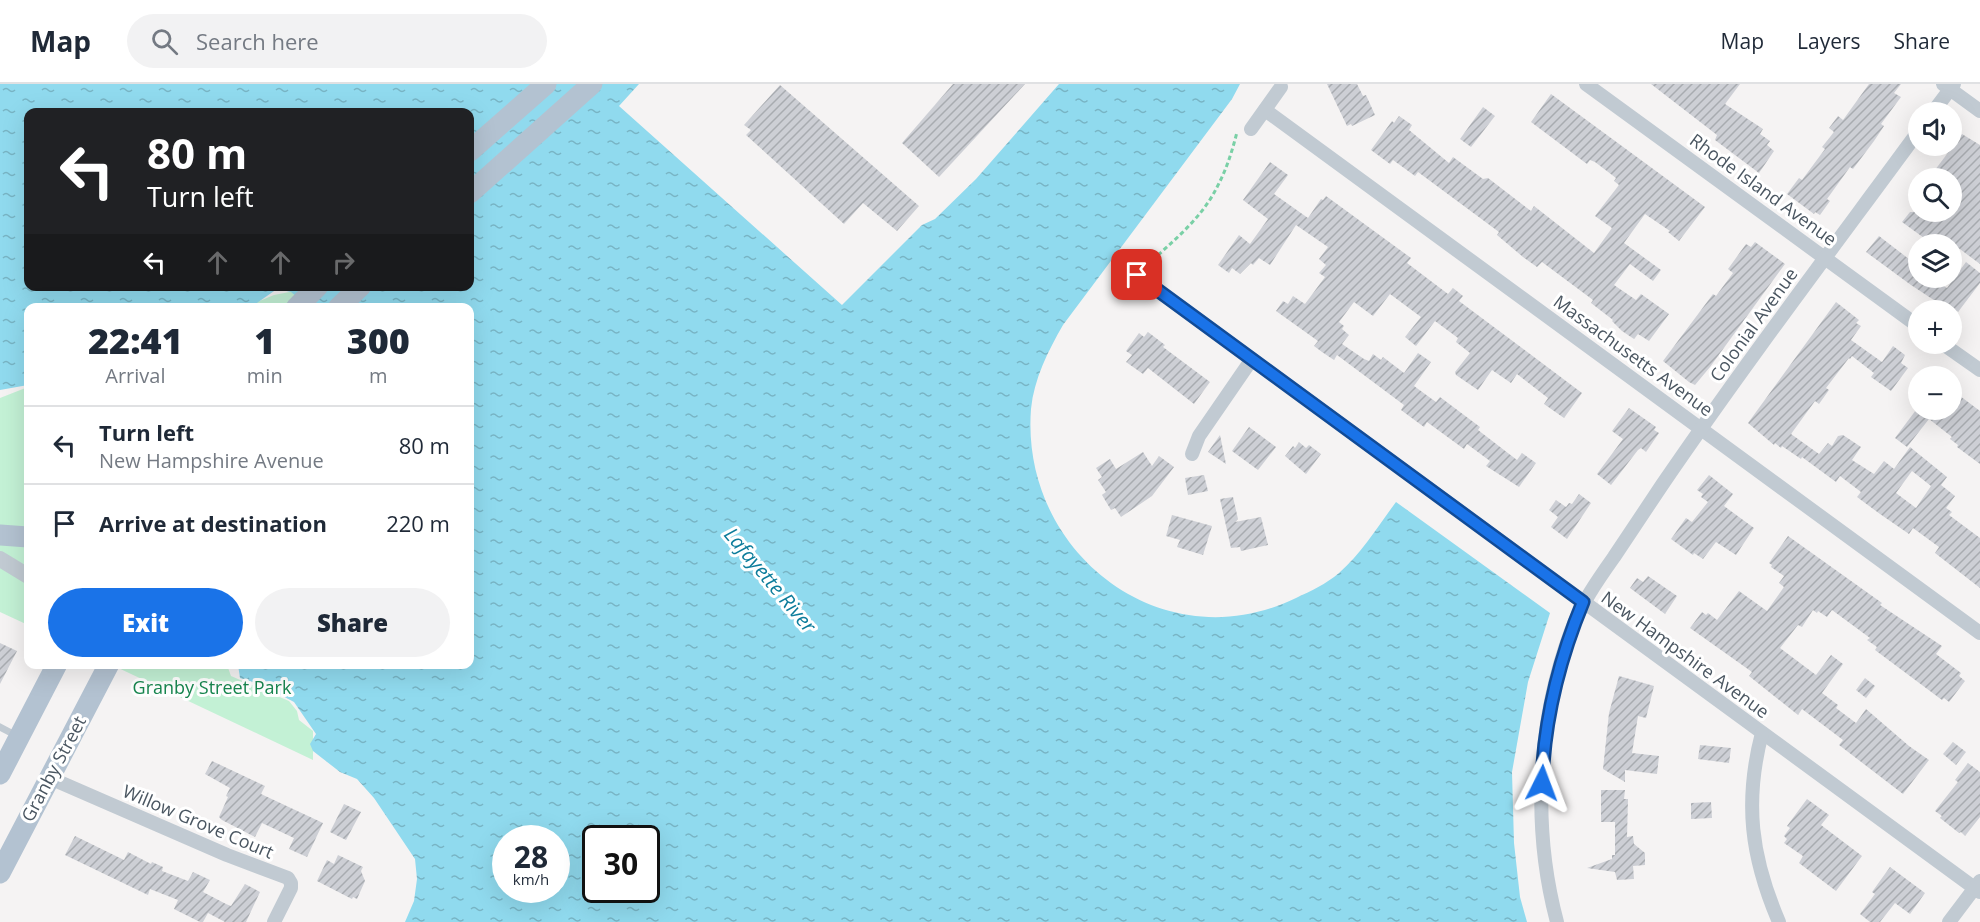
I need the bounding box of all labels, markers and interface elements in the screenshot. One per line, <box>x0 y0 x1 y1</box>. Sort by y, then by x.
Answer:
search box <box>127 14 547 68</box>
text: Map <box>30 22 91 60</box>
icon: search <box>148 25 181 58</box>
text: Search here <box>196 26 319 56</box>
text: Map <box>1721 27 1764 55</box>
text: Layers <box>1797 27 1861 55</box>
text: Share <box>1894 27 1950 55</box>
map controls <box>1908 102 1962 420</box>
button: sound <box>1908 102 1962 156</box>
text: 80 m <box>147 124 247 181</box>
street label: Rhode Island Avenue <box>1685 128 1842 251</box>
icon: left <box>48 132 126 210</box>
button: search <box>1908 168 1962 222</box>
text: Turn left <box>147 178 254 215</box>
button: layers <box>1908 234 1962 288</box>
icon: left <box>138 246 171 279</box>
icon: ahead <box>201 246 234 279</box>
icon: ahead <box>264 246 297 279</box>
icon: right <box>327 246 360 279</box>
pin <box>1111 249 1162 300</box>
icon: arrive <box>1120 258 1153 291</box>
street label: Colonial Avenue <box>1704 263 1803 386</box>
street label: Massachusetts Avenue <box>1549 289 1718 421</box>
button: + <box>1908 300 1962 354</box>
text: 22:41 <box>88 316 183 365</box>
text: 1 <box>254 316 275 365</box>
text: 300 <box>347 316 410 365</box>
text: Arrival <box>105 362 166 389</box>
text: min <box>247 362 283 389</box>
text: m <box>369 362 388 389</box>
button: − <box>1908 366 1962 420</box>
text: Turn left <box>99 417 194 447</box>
icon: left <box>48 429 81 462</box>
text: 80 m <box>399 430 450 460</box>
text: New Hampshire Avenue <box>99 447 324 474</box>
icon: arrive <box>48 507 81 540</box>
text: Arrive at destination <box>99 508 327 538</box>
text: 220 m <box>386 508 450 538</box>
water label: Lafayette River <box>718 521 823 639</box>
street label: New Hampshire Avenue <box>1597 585 1774 723</box>
button: Exit <box>48 588 243 657</box>
button: Share <box>255 588 450 657</box>
park label: Granby Street Park <box>133 675 292 699</box>
street label: Granby Street <box>15 711 91 826</box>
position arrow <box>1510 751 1574 815</box>
street label: Willow Grove Court <box>119 778 278 864</box>
speed limit sign: 30 <box>582 825 660 903</box>
text: 28 <box>514 836 548 877</box>
text: km/h <box>513 869 549 889</box>

